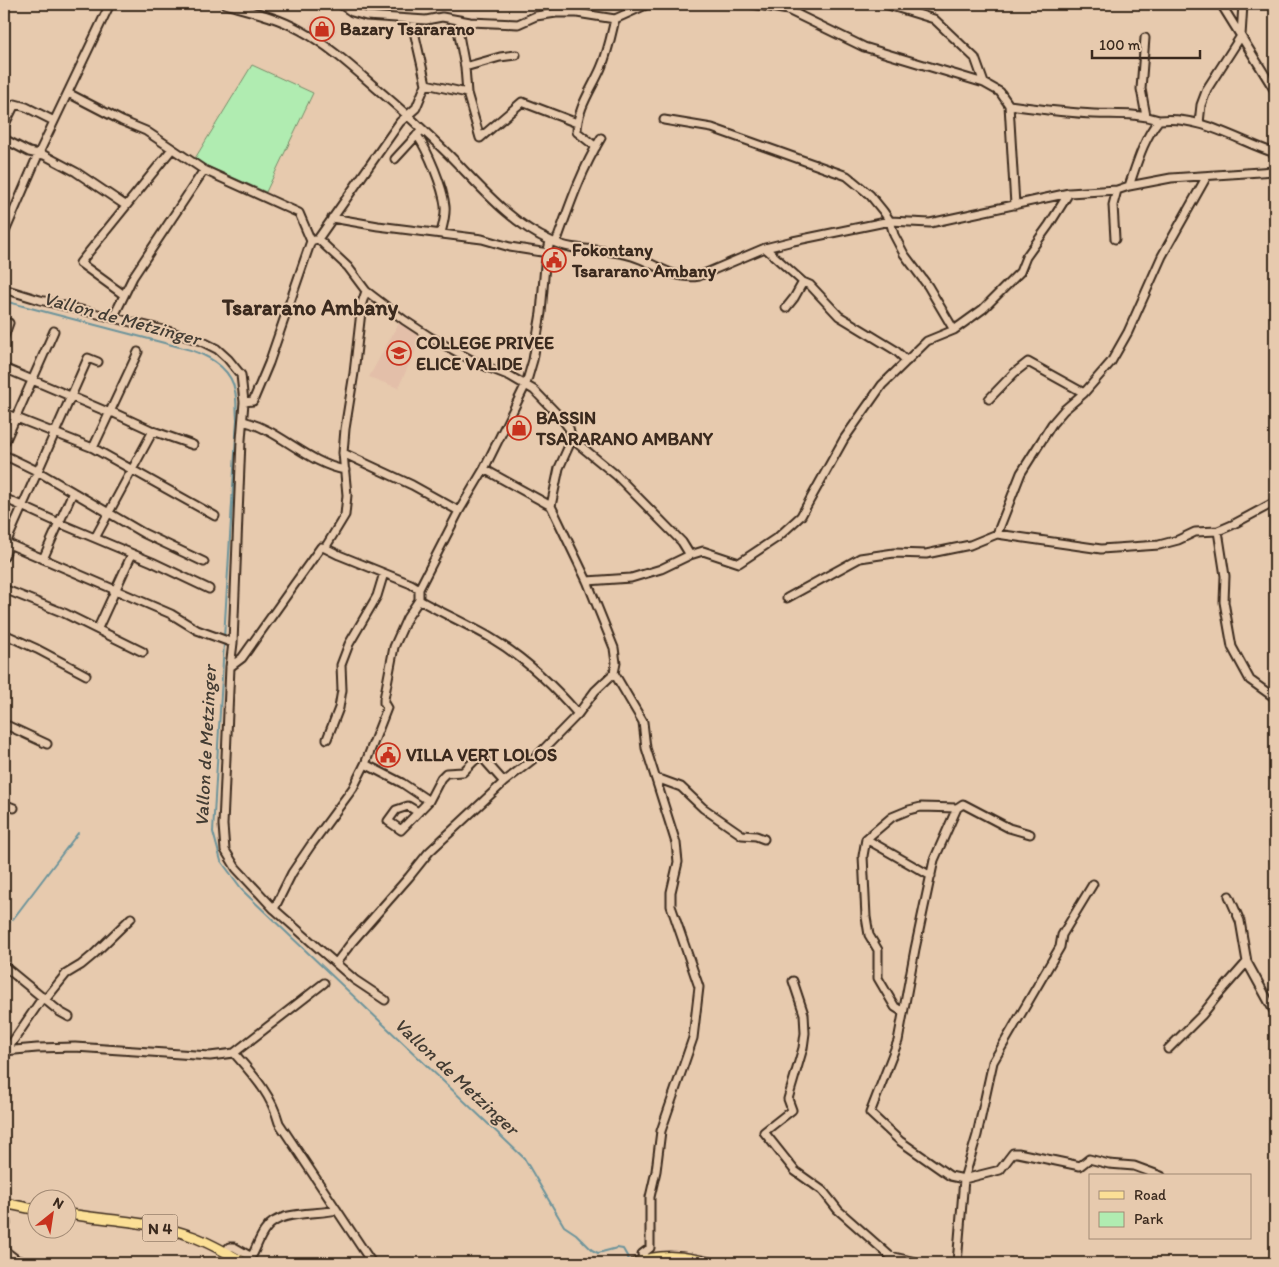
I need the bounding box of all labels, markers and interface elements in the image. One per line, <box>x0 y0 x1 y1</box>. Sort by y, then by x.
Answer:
shop icon: Bazary Tsararano <box>309 16 335 42</box>
place label: Bazary Tsararano <box>340 18 475 40</box>
scale bar <box>1092 28 1199 60</box>
text: 100 m <box>1099 36 1141 54</box>
place label: Fokontany Tsararano Ambany <box>571 239 717 282</box>
public building icon: Fokontany Tsararano Ambany <box>541 247 567 273</box>
water label: Vallon de Metzinger <box>41 286 205 351</box>
district label: Tsararano Ambany <box>221 294 399 321</box>
place label: COLLEGE PRIVEE ELICE VALIDE <box>416 332 554 375</box>
school or university icon: COLLEGE PRIVEE ELICE VALIDE <box>386 340 412 366</box>
place label: BASSIN TSARARANO AMBANY <box>535 407 714 450</box>
shop icon: BASSIN TSARARANO AMBANY <box>506 415 532 441</box>
water label: Vallon de Metzinger <box>190 662 221 827</box>
public building icon: VILLA VERT LOLOS <box>375 742 401 768</box>
place label: VILLA VERT LOLOS <box>406 744 557 766</box>
water label: Vallon de Metzinger <box>390 1013 525 1142</box>
legend <box>1089 1174 1252 1240</box>
text: Road <box>1134 1186 1167 1204</box>
north arrow <box>28 1190 78 1240</box>
text: N <box>50 1193 67 1213</box>
text: Park <box>1134 1210 1164 1228</box>
road number: N 4 <box>142 1214 178 1242</box>

